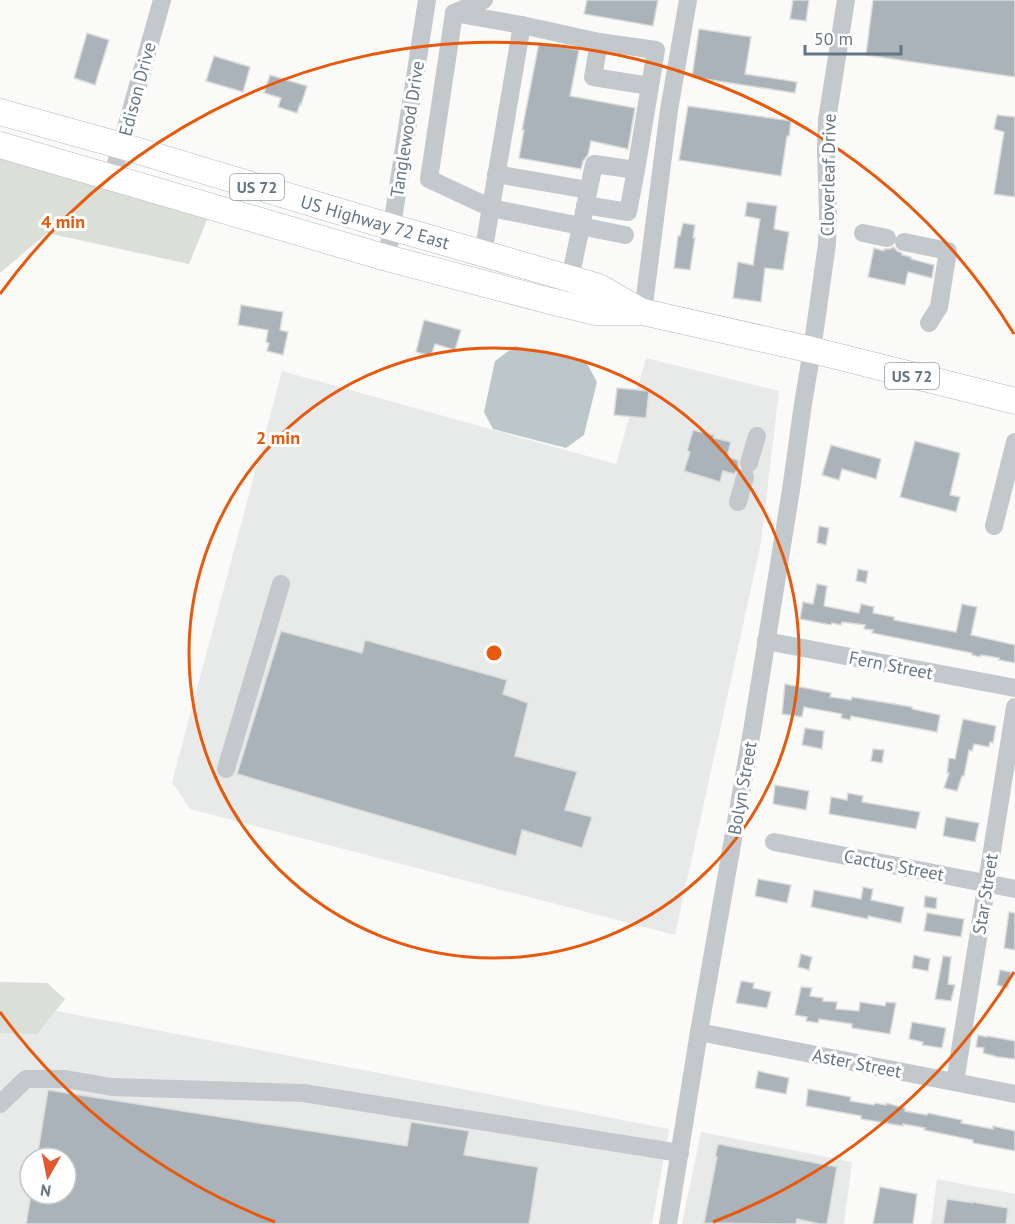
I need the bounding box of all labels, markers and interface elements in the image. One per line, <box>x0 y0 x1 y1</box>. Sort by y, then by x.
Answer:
scale bar <box>805 18 901 56</box>
text: 50 m <box>814 27 853 50</box>
street label: Edison Drive <box>113 39 161 139</box>
street label: Tanglewood Drive <box>385 59 429 199</box>
street label: Cloverleaf Drive <box>815 113 841 237</box>
road number: US 72 <box>230 174 284 200</box>
street label: US Highway 72 East <box>298 190 452 254</box>
text: 4 min <box>41 210 85 233</box>
road number: US 72 <box>885 363 939 389</box>
text: 2 min <box>256 426 300 449</box>
centre of rings <box>484 643 504 663</box>
street label: Fern Street <box>847 646 935 684</box>
street label: Bolyn Street <box>722 740 762 836</box>
street label: Cactus Street <box>842 844 946 886</box>
street label: Star Street <box>967 852 1003 936</box>
street label: Aster Street <box>811 1043 903 1083</box>
north arrow <box>18 1146 78 1206</box>
text: N <box>39 1180 52 1202</box>

